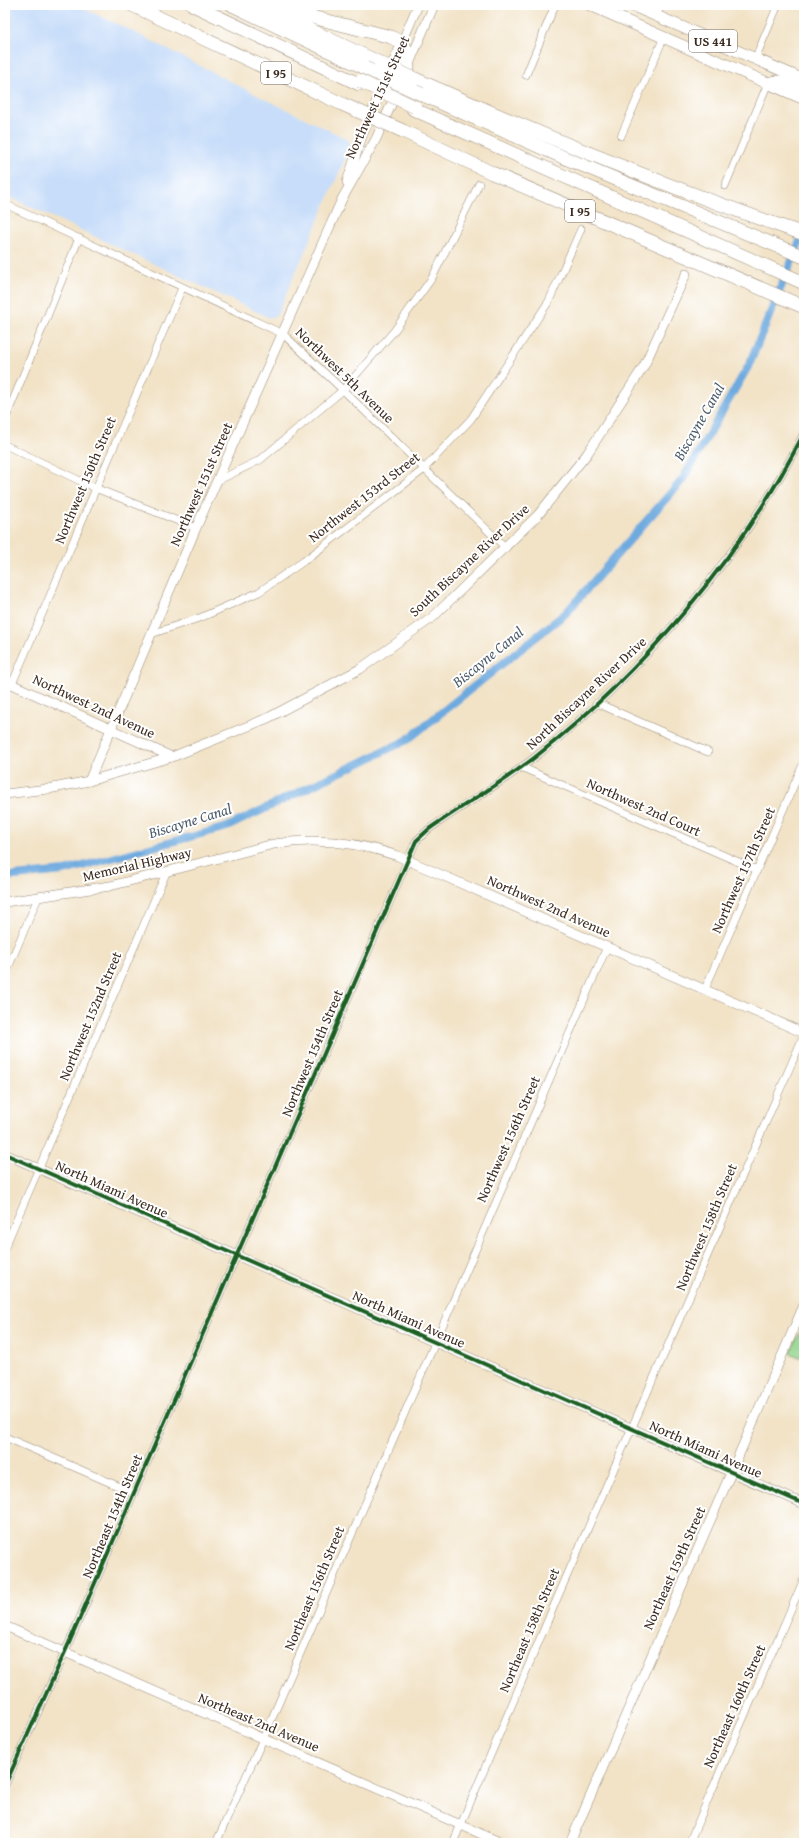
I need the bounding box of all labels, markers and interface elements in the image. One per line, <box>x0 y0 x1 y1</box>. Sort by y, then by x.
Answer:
road number: US 441 <box>689 30 737 52</box>
street label: Northwest 151st Street <box>340 32 414 162</box>
road number: I 95 <box>261 62 291 84</box>
road number: I 95 <box>565 200 595 222</box>
street label: Northwest 5th Avenue <box>291 323 399 428</box>
water label: Biscayne Canal <box>668 379 729 465</box>
street label: Northwest 150th Street <box>49 413 121 547</box>
street label: Northwest 151st Street <box>165 419 237 549</box>
street label: Northwest 153rd Street <box>304 447 424 547</box>
street label: South Biscayne River Drive <box>405 499 534 621</box>
water label: Biscayne Canal <box>447 621 528 692</box>
street label: North Biscayne River Drive <box>521 631 651 754</box>
street label: Northwest 2nd Avenue <box>30 669 159 743</box>
street label: Northwest 2nd Court <box>584 773 704 841</box>
water label: Biscayne Canal <box>145 798 234 843</box>
street label: Northwest 157th Street <box>706 804 780 936</box>
street label: Memorial Highway <box>81 842 194 886</box>
street label: Northwest 2nd Avenue <box>484 870 614 942</box>
street label: Northwest 152nd Street <box>54 948 126 1084</box>
street label: Northwest 154th Street <box>276 986 348 1120</box>
street label: Northwest 156th Street <box>471 1073 545 1205</box>
street label: North Miami Avenue <box>52 1155 172 1223</box>
street label: Northwest 158th Street <box>670 1160 742 1294</box>
street label: North Miami Avenue <box>349 1285 469 1353</box>
street label: North Miami Avenue <box>646 1415 766 1483</box>
street label: Northeast 154th Street <box>77 1451 147 1581</box>
street label: Northeast 159th Street <box>638 1503 710 1633</box>
street label: Northeast 156th Street <box>279 1523 349 1653</box>
street label: Northeast 158th Street <box>494 1565 564 1695</box>
street label: Northeast 160th Street <box>698 1641 770 1771</box>
street label: Northeast 2nd Avenue <box>195 1687 323 1757</box>

